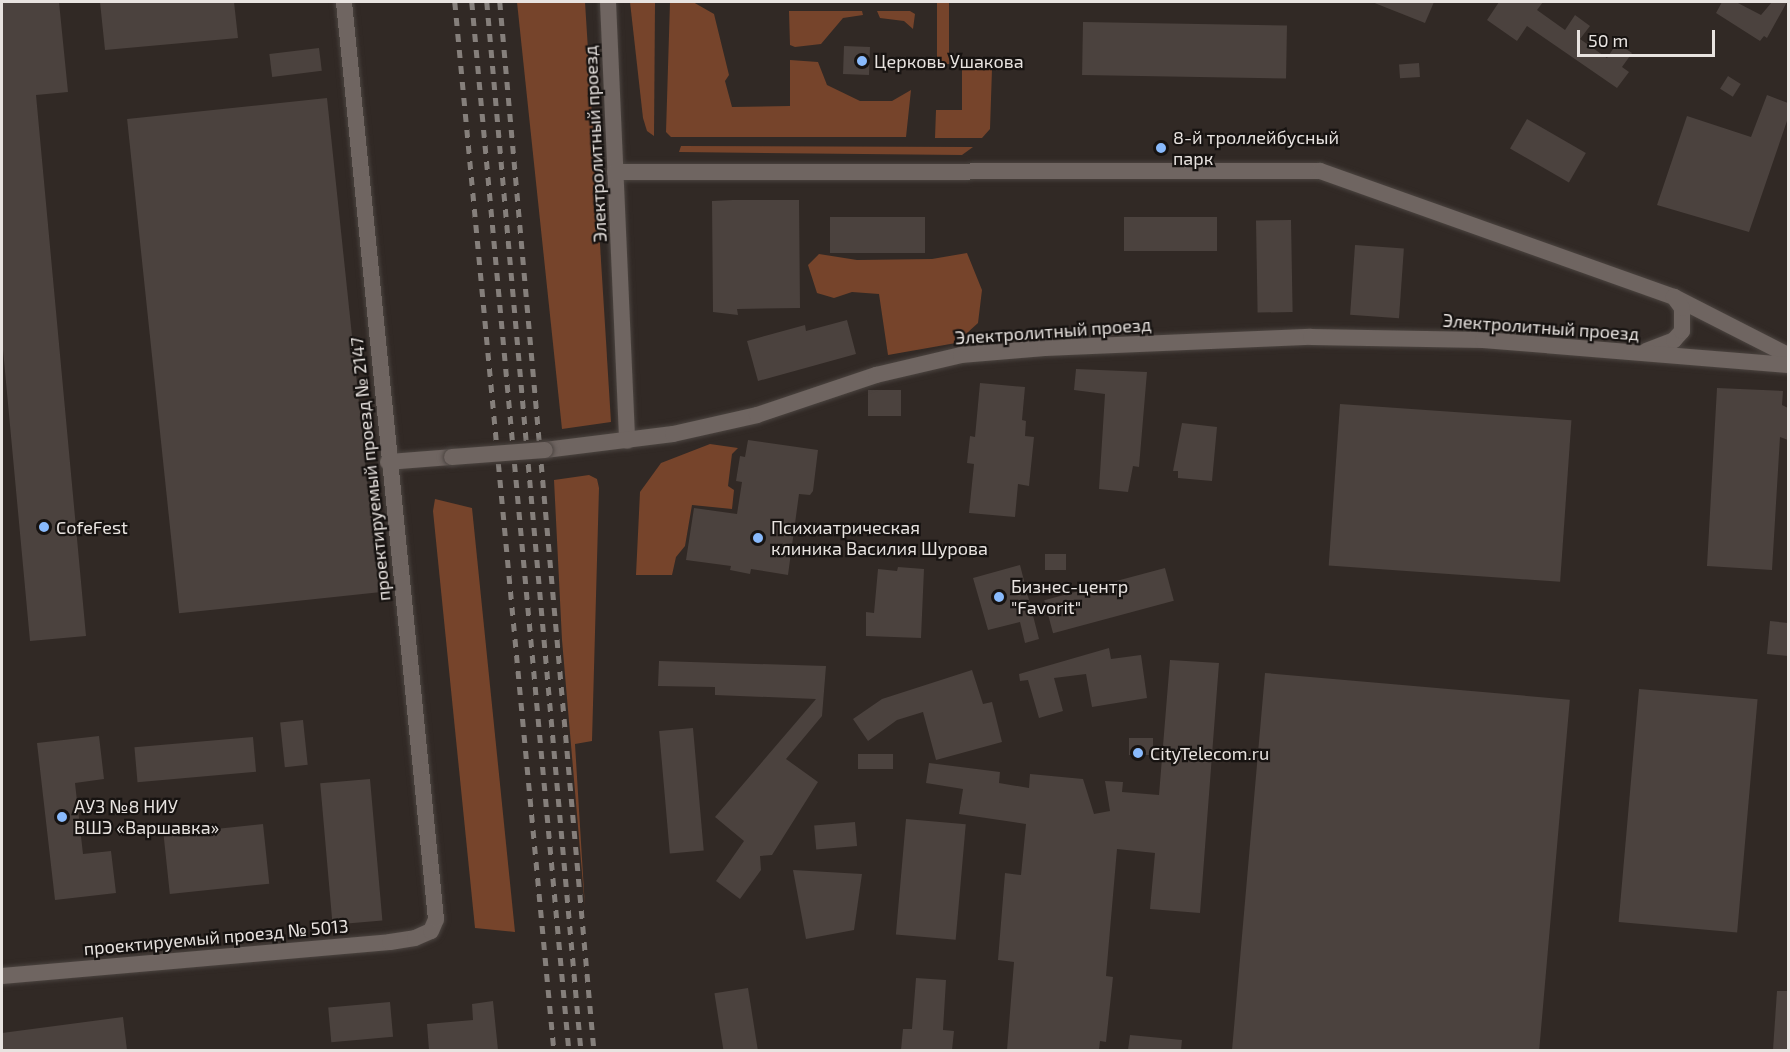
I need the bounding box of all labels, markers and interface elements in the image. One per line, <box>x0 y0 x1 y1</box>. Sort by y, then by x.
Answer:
scale bar <box>1580 18 1718 56</box>
text: 50 m <box>1588 29 1628 51</box>
street label: Электролитный проезд <box>579 45 611 243</box>
place label: Церковь Ушакова <box>874 50 1024 72</box>
marker: Церковь Ушакова <box>855 54 869 68</box>
place label: 8-й троллейбусный парк <box>1173 127 1339 170</box>
marker: 8-й троллейбусный парк <box>1154 141 1168 155</box>
street label: Электролитный проезд <box>1442 309 1640 345</box>
street label: Электролитный проезд <box>954 313 1152 349</box>
street label: проектируемый проезд № 2147 <box>345 336 395 602</box>
place label: CofeFest <box>56 516 128 538</box>
place label: Психиатрическая клиника Василия Шурова <box>771 517 988 560</box>
marker: CofeFest <box>37 520 51 534</box>
marker: Психиатрическая клиника Василия Шурова <box>749 529 767 547</box>
place label: Бизнес-центр "Favorit" <box>1011 576 1128 618</box>
marker: Бизнес-центр "Favorit" <box>992 590 1006 604</box>
place label: CityTelecom.ru <box>1150 742 1269 764</box>
marker: CityTelecom.ru <box>1131 746 1145 760</box>
place label: АУЗ №8 НИУ ВШЭ «Варшавка» <box>74 796 219 838</box>
marker: АУЗ №8 НИУ ВШЭ «Варшавка» <box>55 810 69 824</box>
street label: проектируемый проезд № 5013 <box>83 915 349 959</box>

